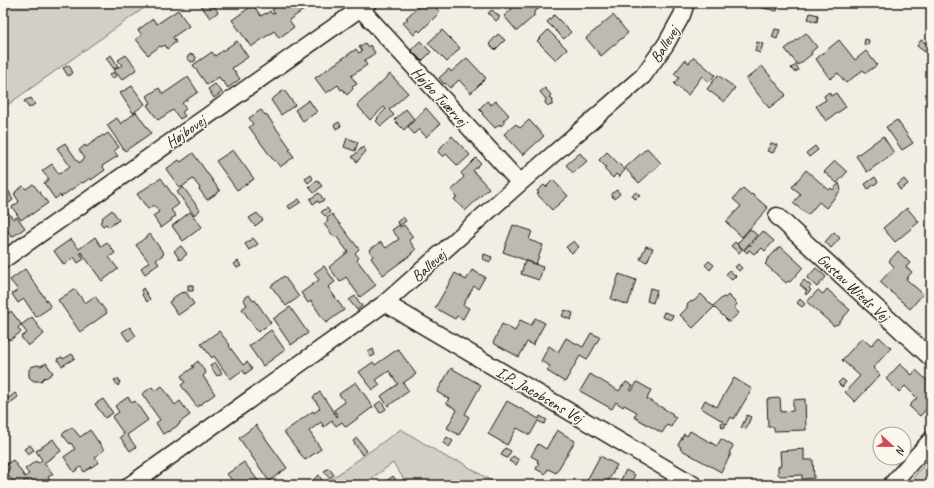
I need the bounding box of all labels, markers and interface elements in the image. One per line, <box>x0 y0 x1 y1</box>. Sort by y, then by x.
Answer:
street label: Ballevej <box>646 21 685 67</box>
street label: Højbo Tværvej <box>407 63 473 132</box>
street label: Højbovej <box>162 110 211 153</box>
street label: Ballevej <box>407 244 451 286</box>
street label: Gustav Wieds Vej <box>813 249 895 327</box>
street label: I.P. Jacobsens Vej <box>492 362 588 429</box>
north arrow <box>872 426 912 466</box>
text: N <box>893 444 909 458</box>

